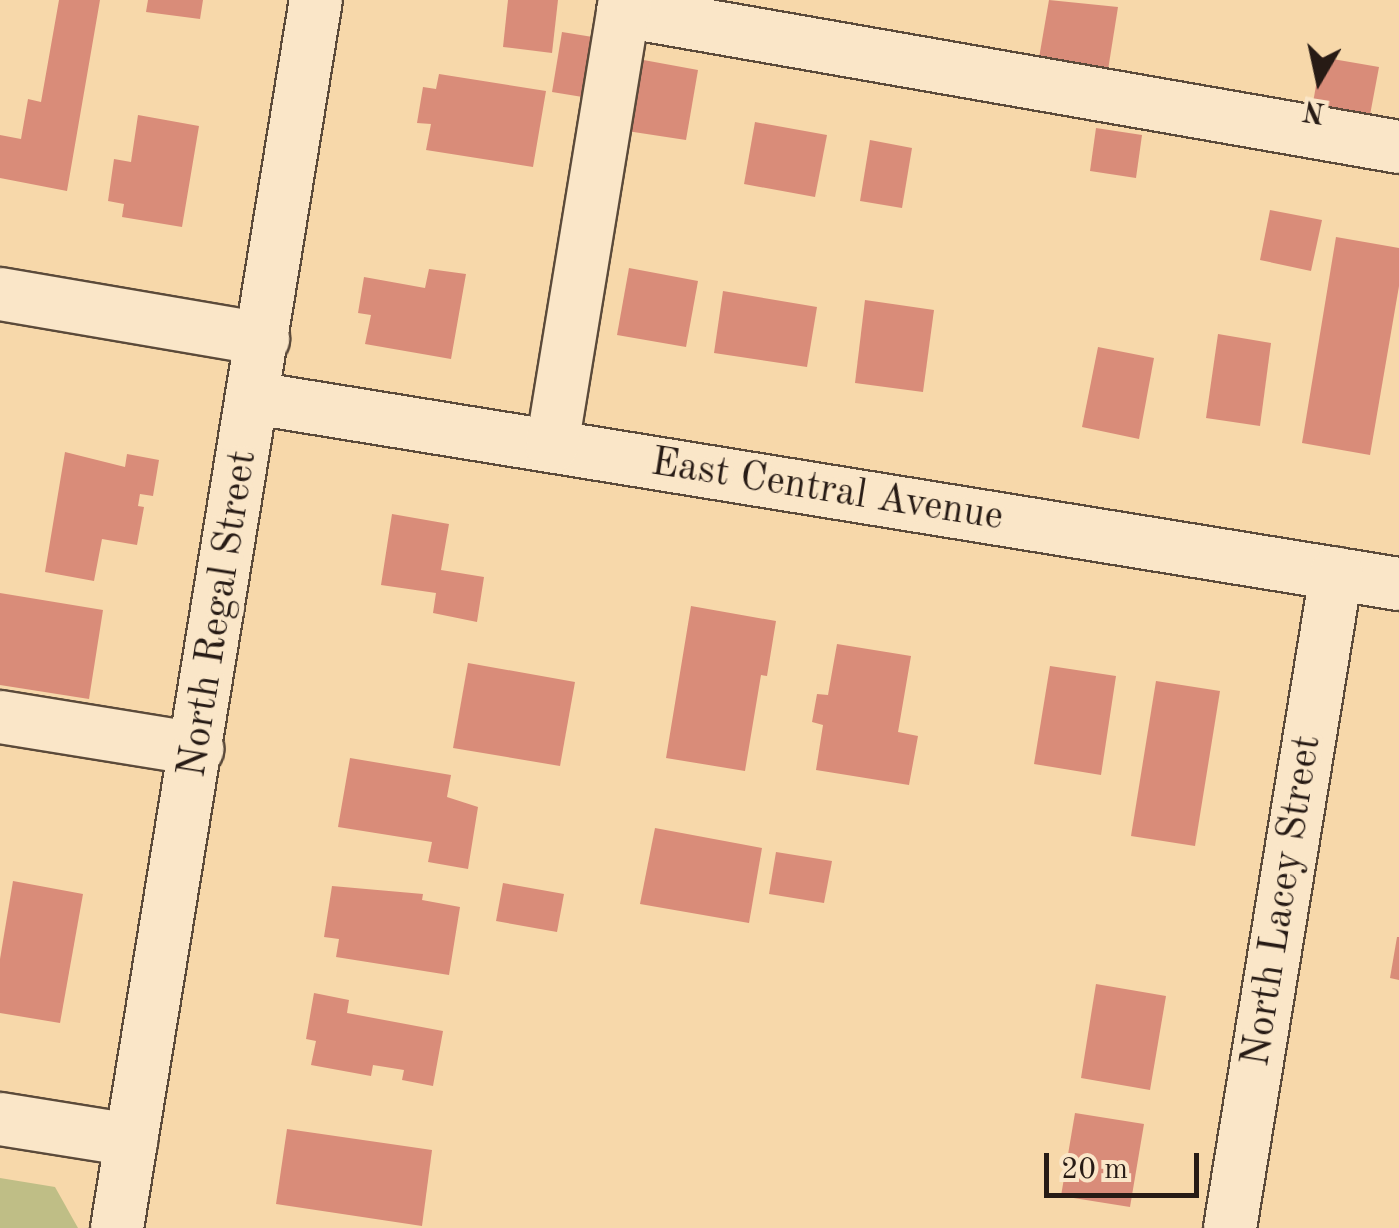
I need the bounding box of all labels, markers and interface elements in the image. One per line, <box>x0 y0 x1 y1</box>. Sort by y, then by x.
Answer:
north arrow <box>1269 30 1369 130</box>
text: N <box>1302 94 1327 125</box>
street label: East Central Avenue <box>647 439 1007 543</box>
street label: North Regal Street <box>169 447 269 781</box>
street label: North Lacey Street <box>1233 732 1333 1070</box>
scale bar <box>1049 1133 1204 1195</box>
text: 20 m <box>1061 1155 1128 1185</box>

